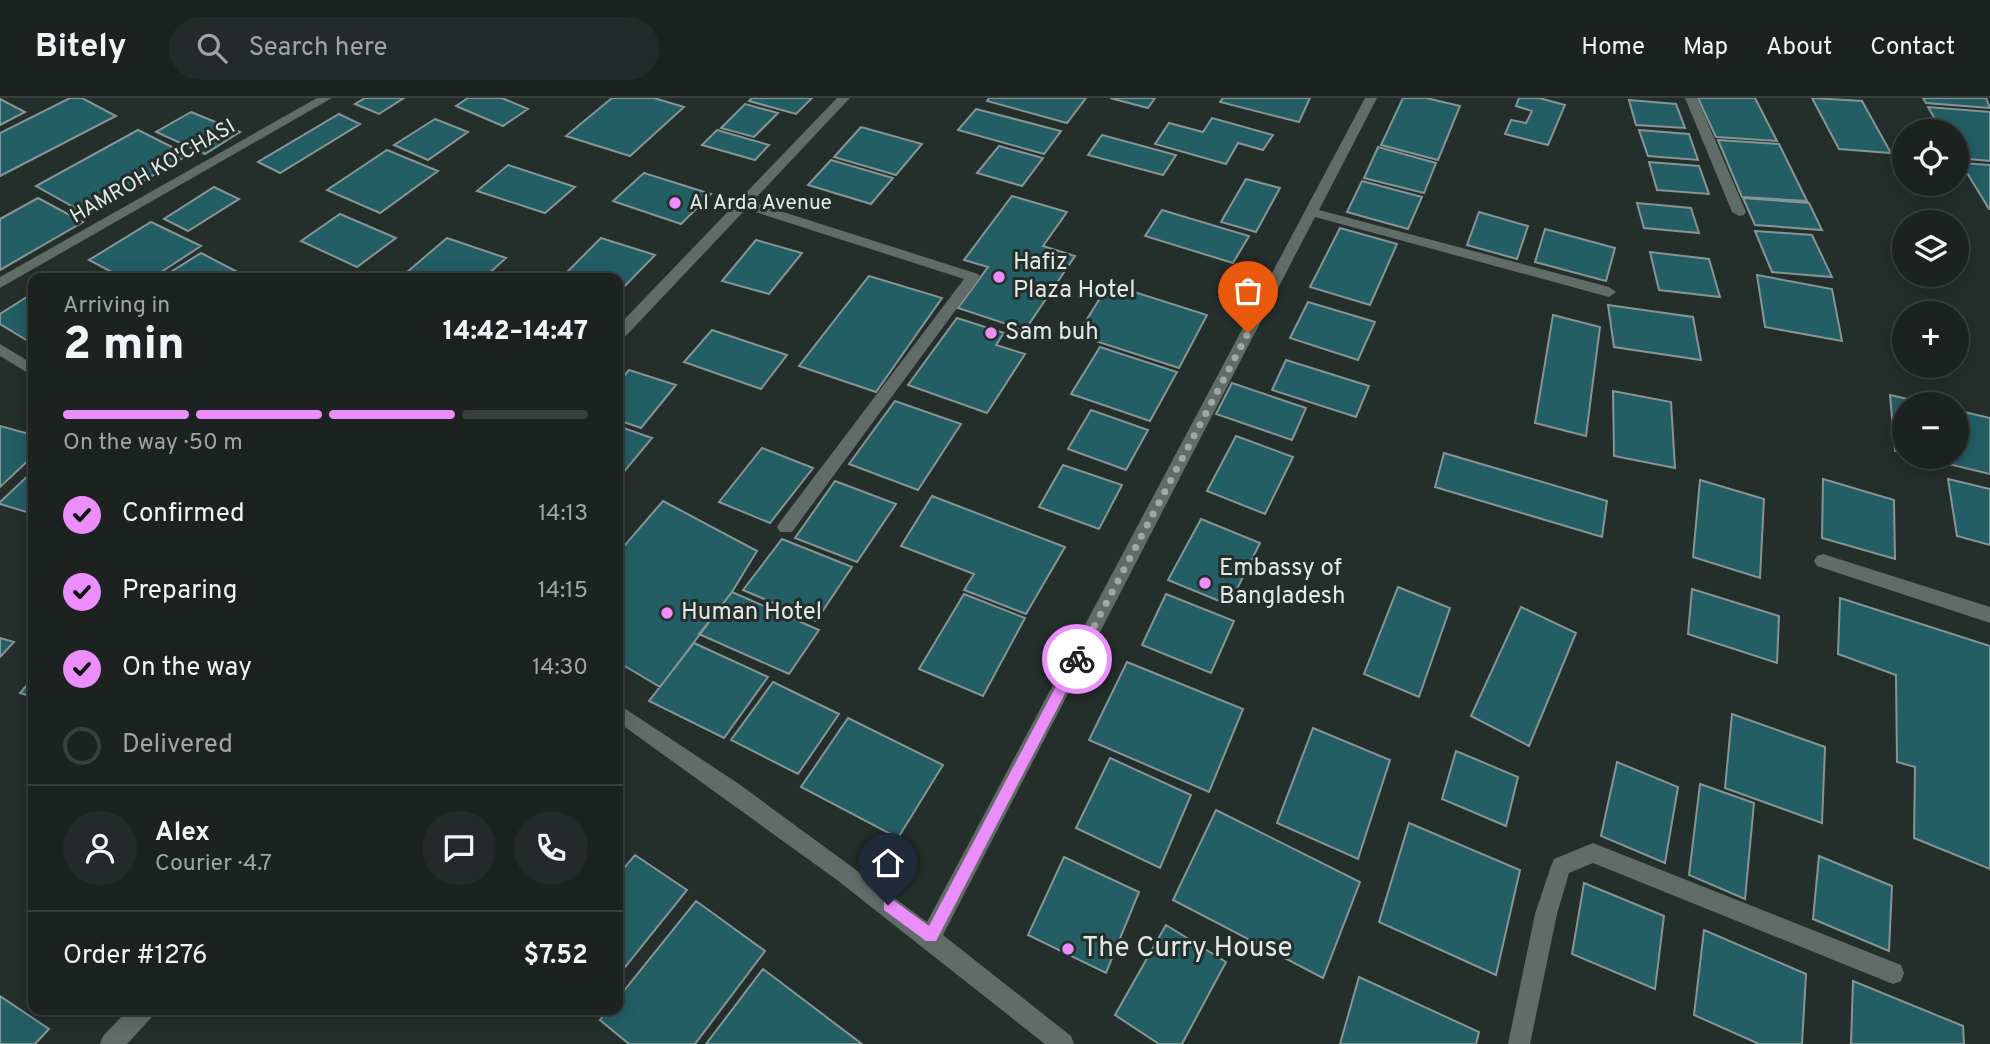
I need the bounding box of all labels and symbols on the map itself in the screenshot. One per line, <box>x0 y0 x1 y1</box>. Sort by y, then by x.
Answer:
street label: HAMROH KO'CHASI <box>65 114 241 230</box>
place label: Al Arda Avenue <box>689 190 832 217</box>
marker: Al Arda Avenue <box>667 195 683 211</box>
place label: Hafiz Plaza Hotel <box>1013 248 1135 306</box>
pin <box>1218 261 1278 333</box>
marker: Hafiz Plaza Hotel <box>991 269 1007 285</box>
place label: Sam buh <box>1005 318 1099 348</box>
marker: Sam buh <box>983 325 999 341</box>
place label: Embassy of Bangladesh <box>1219 554 1345 612</box>
marker: Embassy of Bangladesh <box>1197 575 1213 591</box>
place label: Human Hotel <box>681 598 822 628</box>
marker: Human Hotel <box>659 605 675 621</box>
courier <box>1042 624 1112 694</box>
pin <box>858 833 918 905</box>
place label: The Curry House <box>1082 931 1292 967</box>
marker: The Curry House <box>1060 941 1076 957</box>

